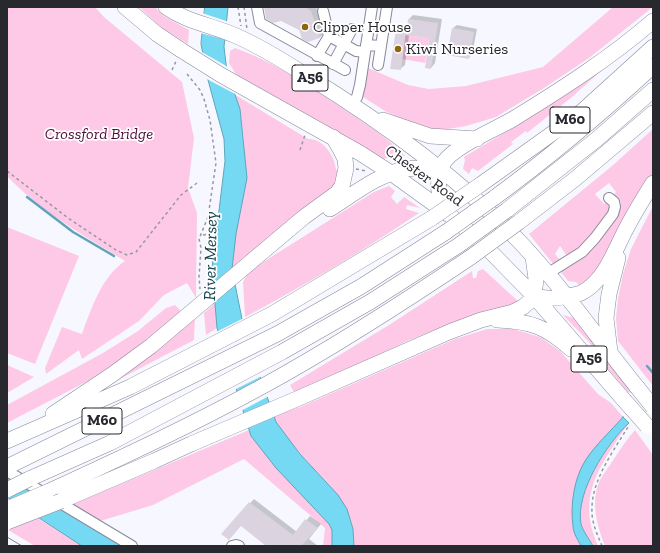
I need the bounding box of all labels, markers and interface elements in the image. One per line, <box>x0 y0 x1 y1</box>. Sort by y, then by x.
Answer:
place label: Clipper House <box>313 17 411 37</box>
marker: Clipper House <box>300 22 310 32</box>
place label: Kiwi Nurseries <box>406 39 508 59</box>
marker: Kiwi Nurseries <box>393 44 403 54</box>
road number: A56 <box>292 65 328 91</box>
road number: M60 <box>550 107 590 133</box>
park label: Crossford Bridge <box>45 124 153 144</box>
street label: Chester Road <box>381 141 467 211</box>
water label: River Mersey <box>200 211 222 301</box>
road number: A56 <box>571 346 607 372</box>
road number: M60 <box>82 408 122 434</box>

